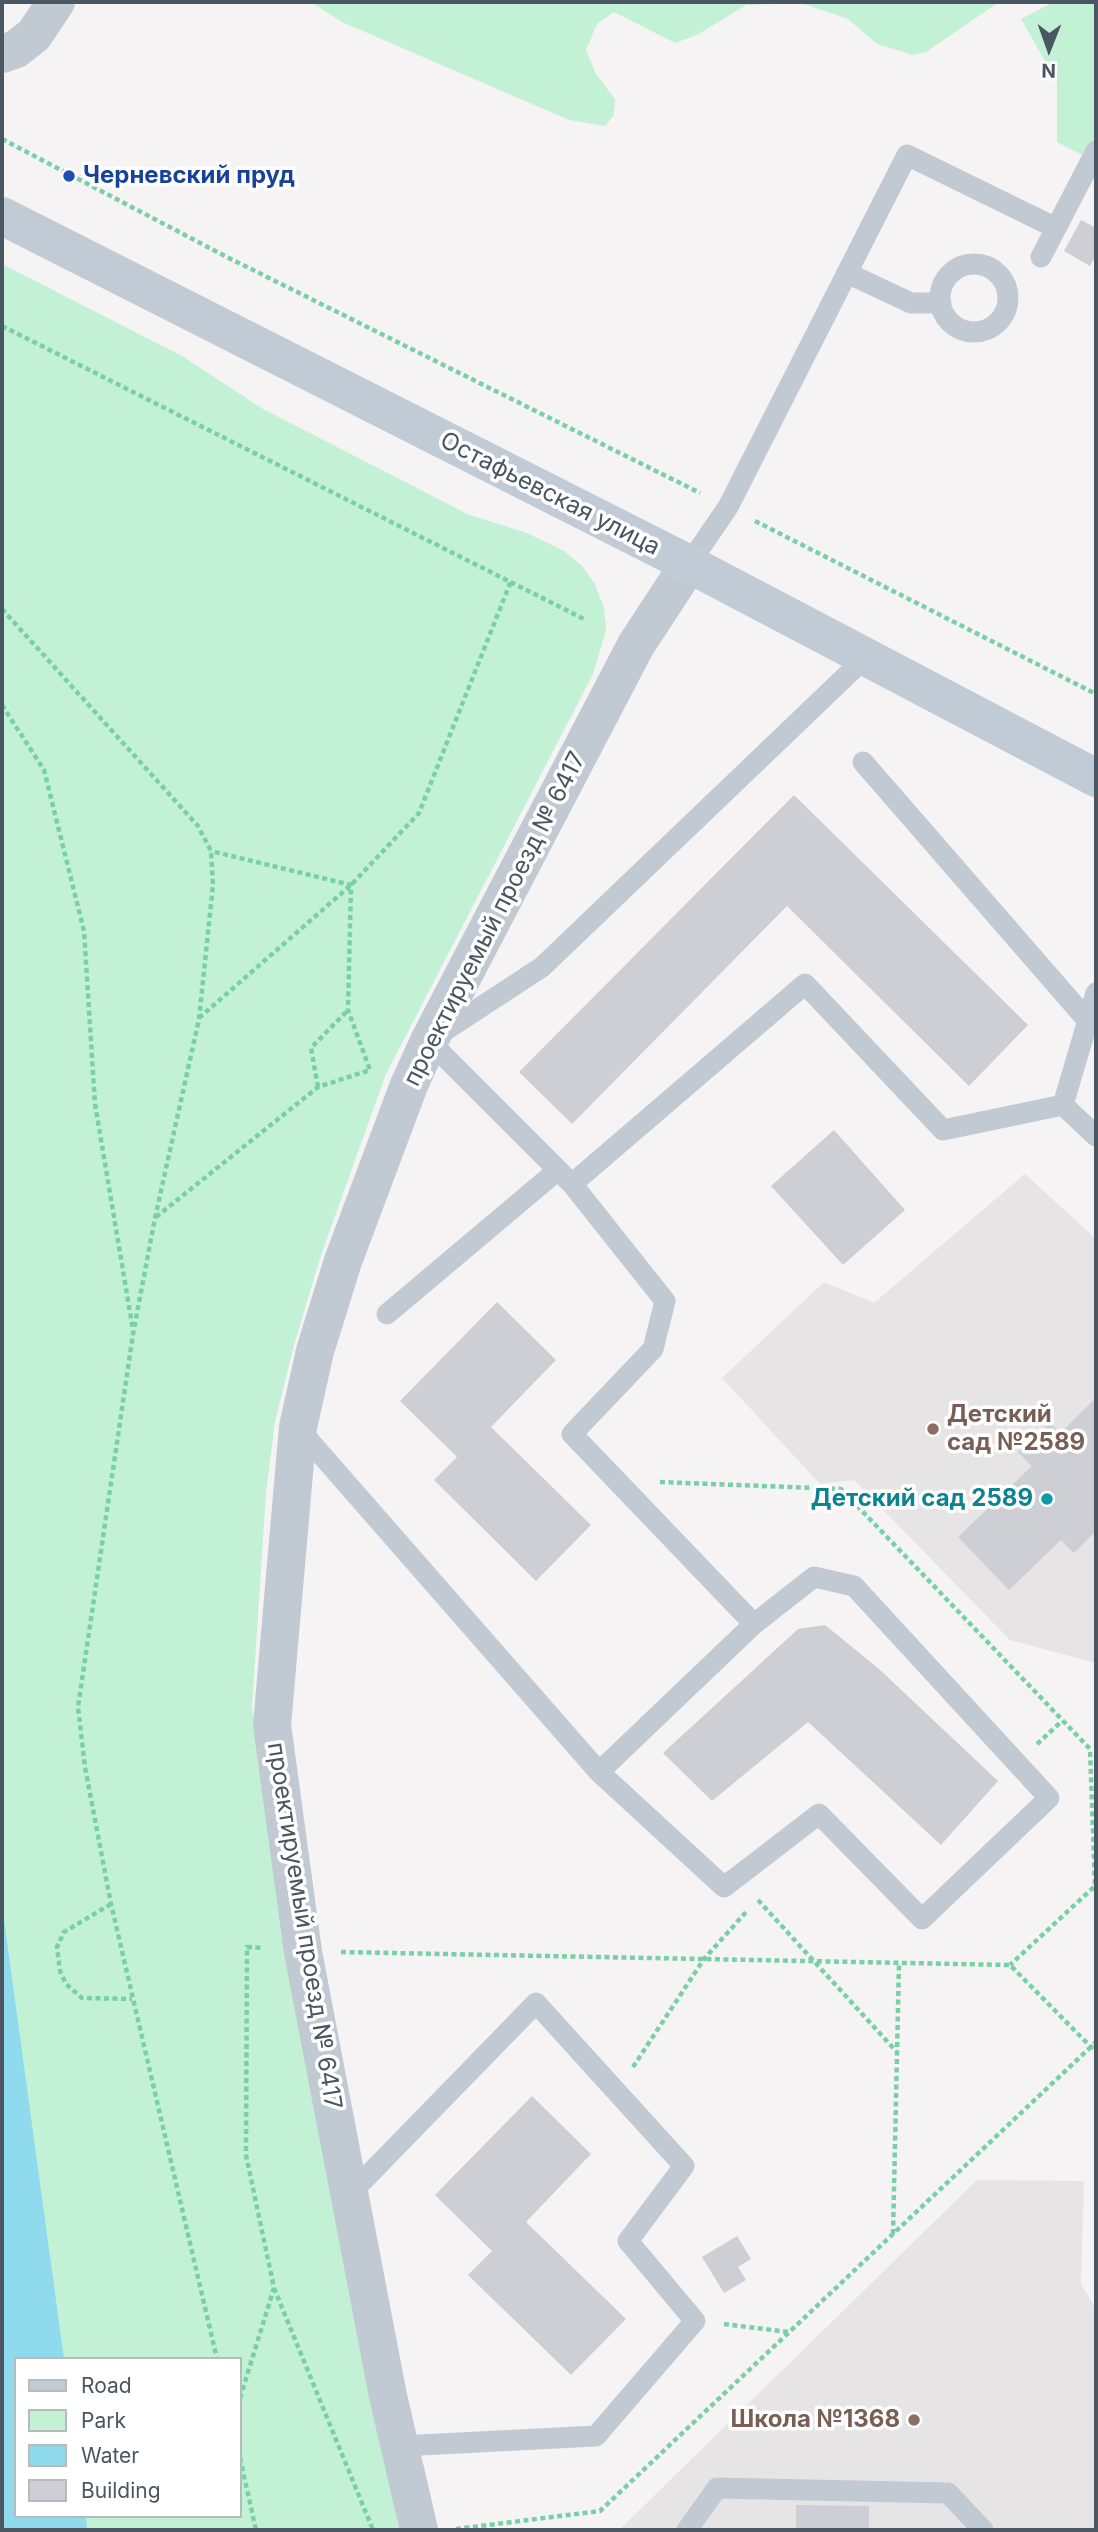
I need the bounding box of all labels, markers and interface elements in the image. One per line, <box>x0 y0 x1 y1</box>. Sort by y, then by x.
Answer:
north arrow <box>1014 14 1084 84</box>
text: N <box>1041 59 1056 82</box>
place label: Черневский пруд <box>83 162 295 190</box>
marker: Черневский пруд <box>61 168 77 184</box>
street label: Остафьевская улица <box>435 426 665 562</box>
street label: проектируемый проезд № 6417 <box>398 747 592 1091</box>
place label: Детский сад №2589 <box>947 1401 1085 1457</box>
marker: Детский сад №2589 <box>925 1421 941 1437</box>
place label: Детский сад 2589 <box>811 1485 1033 1513</box>
marker: Детский сад 2589 <box>1039 1491 1055 1507</box>
street label: проектируемый проезд № 6417 <box>261 1740 347 2112</box>
legend <box>14 2357 242 2518</box>
text: Road <box>81 2373 132 2398</box>
place label: Школа №1368 <box>730 2406 900 2434</box>
text: Park <box>81 2408 126 2433</box>
marker: Школа №1368 <box>906 2412 922 2428</box>
text: Water <box>81 2443 139 2468</box>
text: Building <box>81 2478 161 2503</box>

